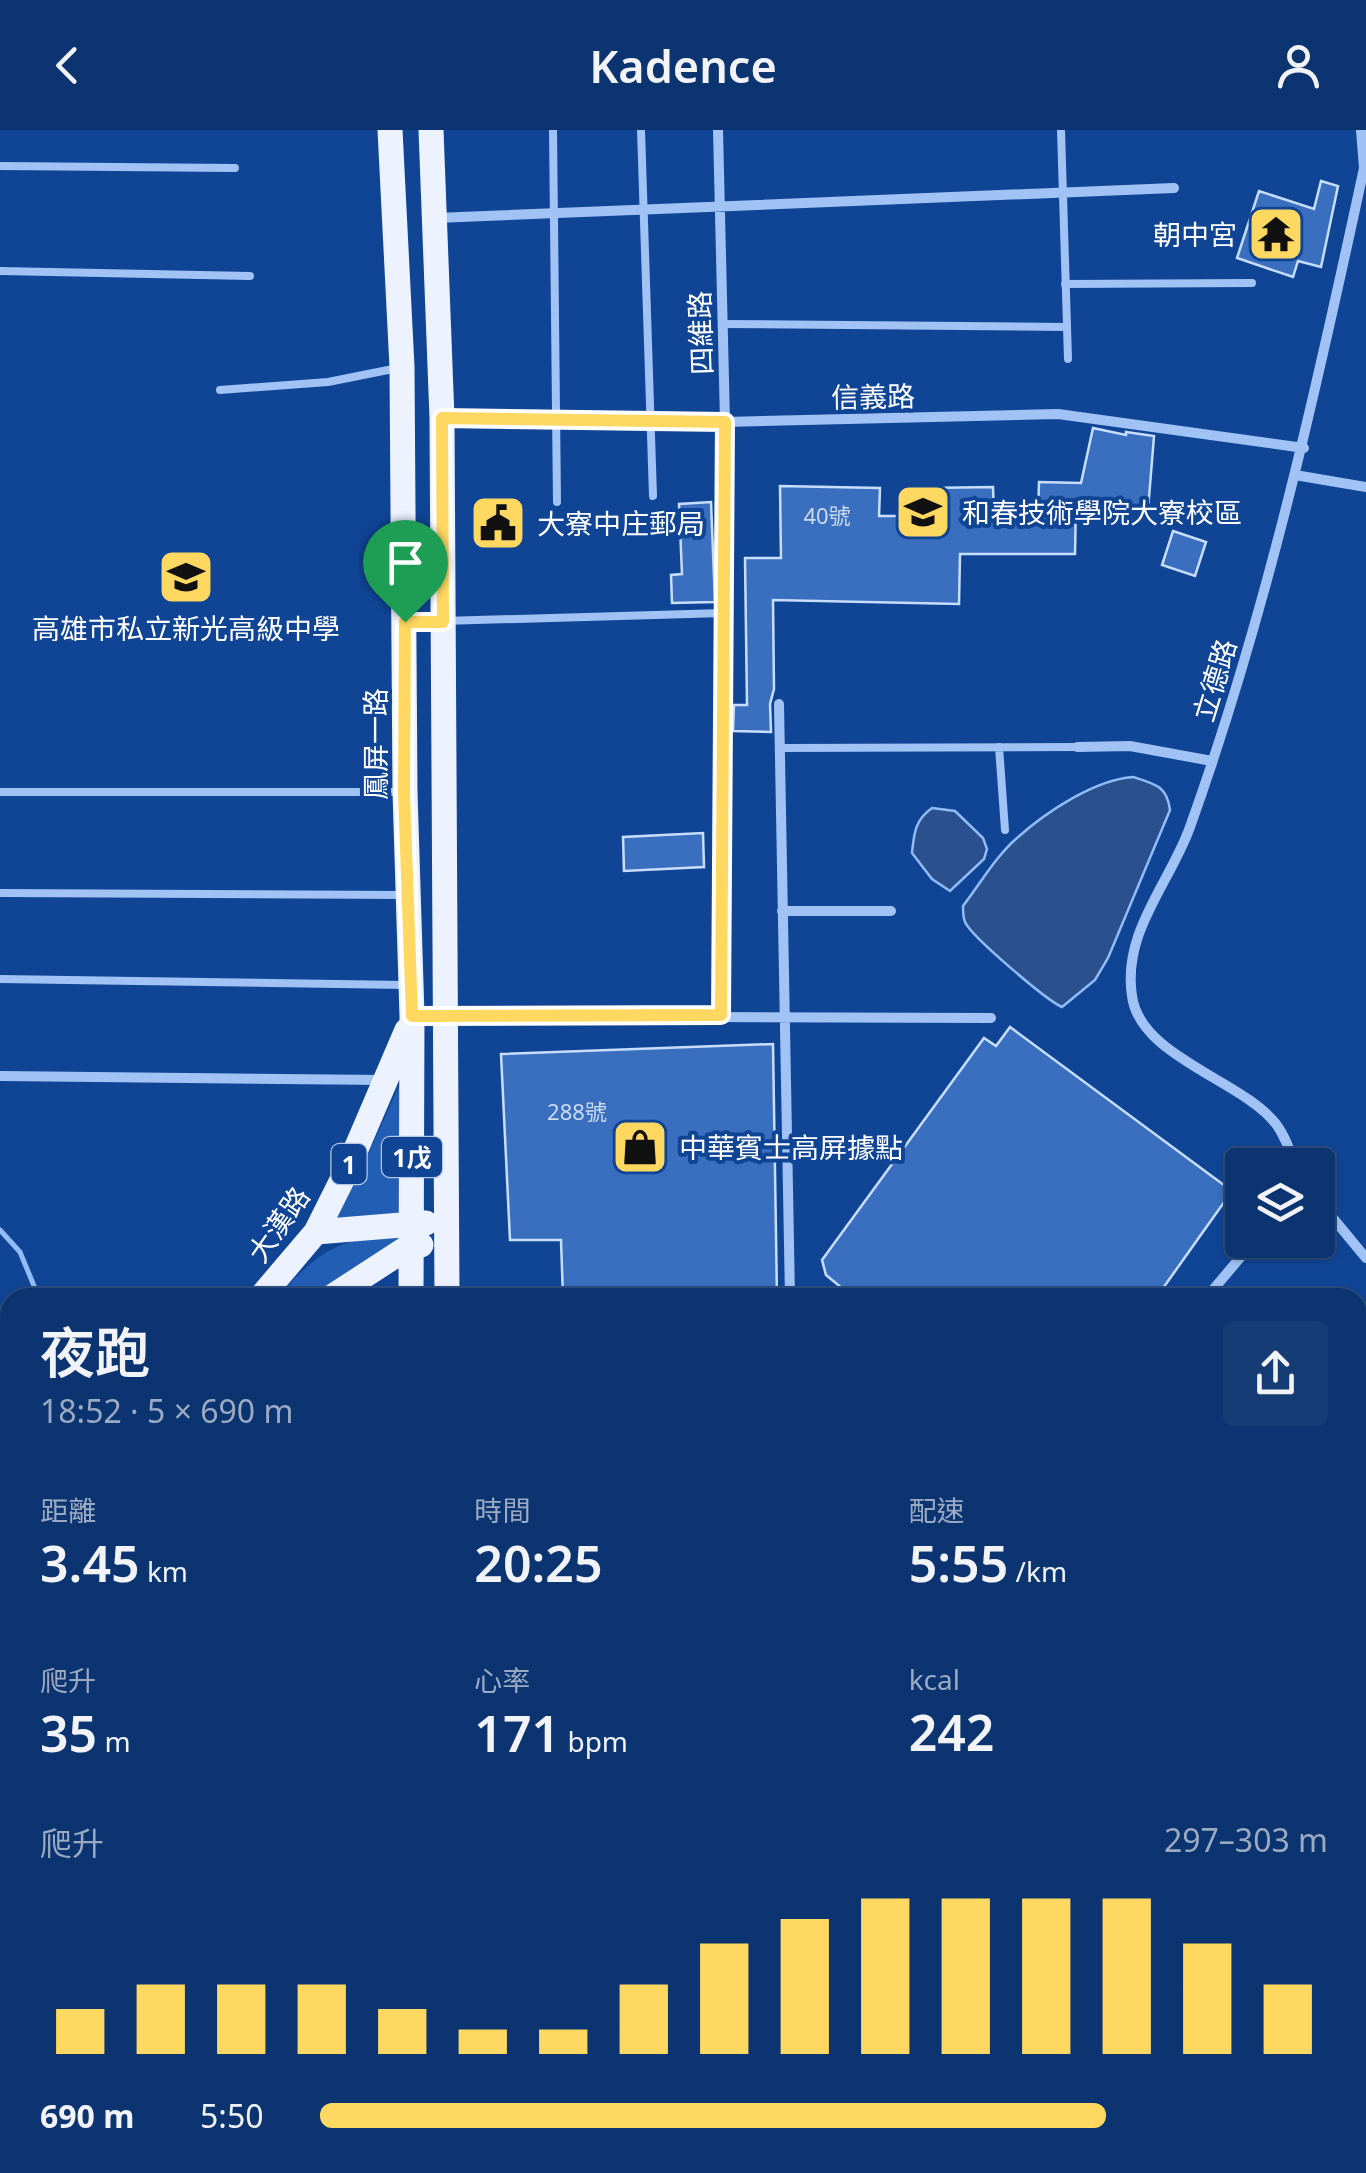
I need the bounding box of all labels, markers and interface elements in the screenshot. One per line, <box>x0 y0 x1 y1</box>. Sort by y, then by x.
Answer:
text: Kadence <box>589 35 777 96</box>
icon: back <box>40 38 95 93</box>
icon: person <box>1271 38 1326 93</box>
temple icon: 朝中宮 <box>1246 204 1306 264</box>
place label: 朝中宮 <box>1153 215 1237 253</box>
street label: 四維路 <box>680 290 720 376</box>
street label: 信義路 <box>831 376 915 416</box>
school or university icon: 和春技術學院大寮校區 <box>893 482 953 542</box>
public building icon: 大寮中庄郵局 <box>468 493 528 553</box>
place label: 和春技術學院大寮校區 <box>962 493 1242 531</box>
house number: 40號 <box>803 500 851 530</box>
place label: 大寮中庄郵局 <box>537 504 705 542</box>
pin <box>363 520 448 623</box>
icon: arrive <box>378 535 433 590</box>
school or university icon: 高雄市私立新光高級中學 <box>156 547 216 607</box>
place label: 高雄市私立新光高級中學 <box>32 609 340 647</box>
street label: 立德路 <box>1184 634 1244 726</box>
street label: 鳳屏一路 <box>356 688 394 800</box>
house number: 288號 <box>547 1096 607 1126</box>
shop icon: 中華賓士高屏據點 <box>610 1117 670 1177</box>
place label: 中華賓士高屏據點 <box>679 1128 903 1166</box>
road number: 1戊 <box>382 1137 442 1177</box>
road number: 1 <box>332 1144 366 1184</box>
map controls <box>1225 1148 1335 1258</box>
button: layers <box>1225 1148 1335 1258</box>
street label: 大漢路 <box>238 1179 318 1269</box>
text: 夜跑 <box>40 1314 150 1389</box>
button: share <box>1223 1321 1328 1426</box>
text: 18:52 · 5 × 690 m <box>40 1389 293 1432</box>
text: 距離 <box>40 1491 96 1529</box>
text: 時間 <box>474 1491 530 1529</box>
text: 配速 <box>909 1491 965 1529</box>
text: 3.45 <box>40 1529 140 1597</box>
text: 20:25 <box>474 1529 603 1597</box>
text: 5:55 <box>909 1529 1008 1597</box>
text: km <box>140 1552 188 1590</box>
text: /km <box>1008 1552 1067 1590</box>
text: kcal <box>909 1660 960 1698</box>
text: 爬升 <box>40 1661 96 1699</box>
text: 心率 <box>474 1661 530 1699</box>
text: 242 <box>909 1698 994 1766</box>
text: 35 <box>40 1699 97 1767</box>
text: 171 <box>474 1699 560 1767</box>
text: m <box>97 1722 131 1760</box>
text: bpm <box>560 1722 628 1760</box>
text: 297–303 m <box>1164 1818 1328 1861</box>
text: 爬升 <box>40 1821 104 1864</box>
text: 690 m <box>40 2094 134 2137</box>
text: 5:50 <box>200 2094 264 2137</box>

